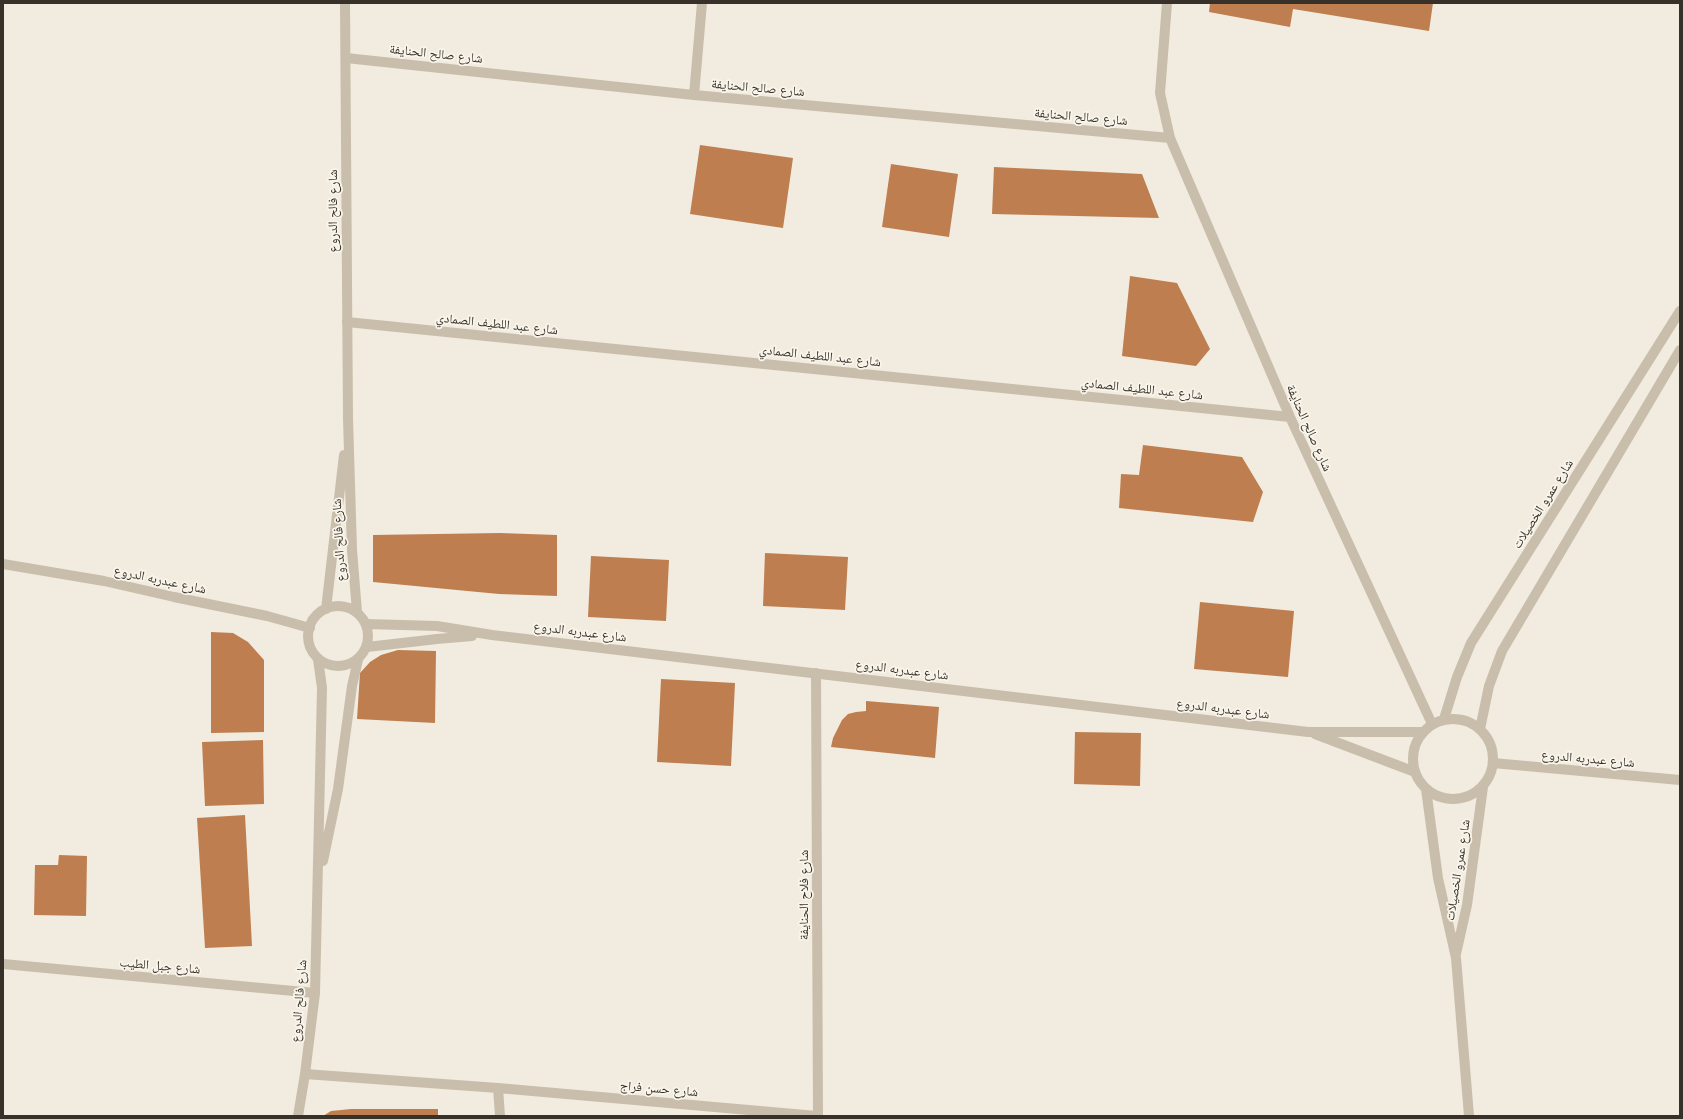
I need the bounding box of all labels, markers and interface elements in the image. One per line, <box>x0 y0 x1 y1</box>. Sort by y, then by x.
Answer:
street label: شارع صالح الحنايفة <box>389 41 483 67</box>
street label: شارع صالح الحنايفة <box>711 76 805 100</box>
street label: شارع صالح الحنايفة <box>1034 105 1128 129</box>
street label: شارع فالح الدروع <box>325 170 341 252</box>
street label: شارع عبد اللطيف الصمادي <box>435 310 559 338</box>
street label: شارع عبد اللطيف الصمادي <box>758 342 882 370</box>
street label: شارع عبد اللطيف الصمادي <box>1080 375 1204 403</box>
street label: شارع صالح الحنايفة <box>1283 382 1335 474</box>
street label: شارع عمرو الخصيلات <box>1509 456 1577 552</box>
street label: شارع فالح الدروع <box>329 498 349 582</box>
street label: شارع عبدربه الدروع <box>113 563 207 597</box>
street label: شارع عبدربه الدروع <box>533 619 627 645</box>
street label: شارع عبدربه الدروع <box>855 657 949 683</box>
street label: شارع عبدربه الدروع <box>1176 696 1270 722</box>
street label: شارع عبدربه الدروع <box>1541 747 1635 771</box>
street label: شارع عمرو الخصيلات <box>1442 818 1474 922</box>
street label: شارع فلاح الحنايفة <box>796 850 812 940</box>
street label: شارع جبل الطيب <box>119 955 201 977</box>
street label: شارع فالح الدروع <box>288 959 310 1043</box>
street label: شارع حسن فراج <box>619 1078 699 1100</box>

